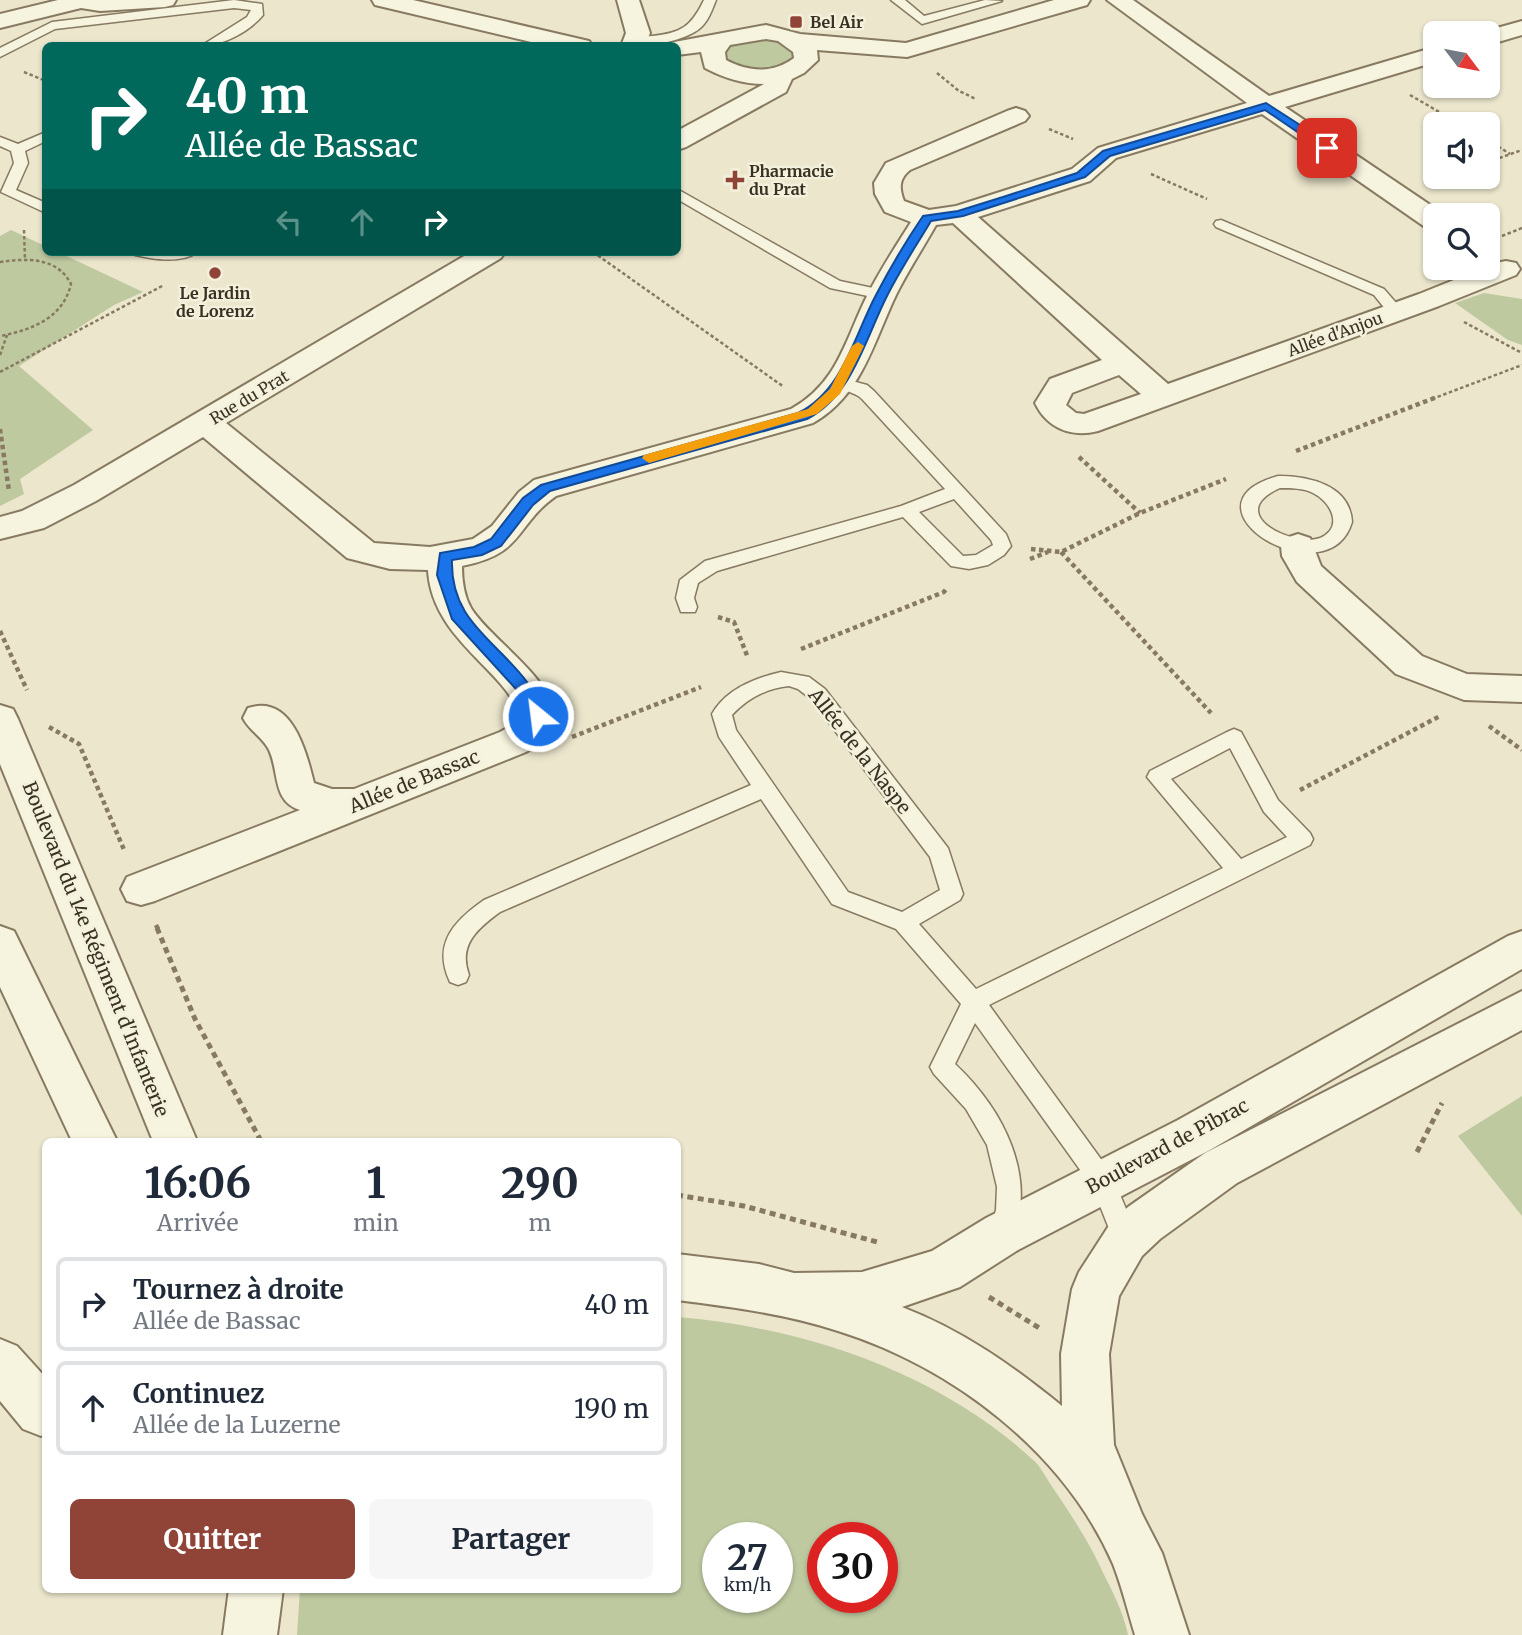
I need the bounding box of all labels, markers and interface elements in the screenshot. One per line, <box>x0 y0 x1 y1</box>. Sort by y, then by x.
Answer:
place label: Bel Air <box>810 12 864 32</box>
marker: Bel Air <box>788 14 804 30</box>
north arrow <box>1423 21 1500 98</box>
map controls <box>1423 21 1500 280</box>
text: 40 m <box>185 65 309 126</box>
icon: right <box>70 70 161 161</box>
button: sound <box>1423 112 1500 189</box>
pin <box>1297 118 1357 178</box>
text: Allée de Bassac <box>185 126 418 166</box>
icon: arrive <box>1308 129 1346 167</box>
place label: Pharmacie du Prat <box>749 161 834 199</box>
marker: Pharmacie du Prat <box>727 172 743 188</box>
icon: left <box>270 203 308 241</box>
icon: ahead <box>343 203 381 241</box>
icon: right <box>416 203 454 241</box>
button: search <box>1423 203 1500 280</box>
marker: Le Jardin de Lorenz <box>207 265 223 281</box>
place label: Le Jardin de Lorenz <box>176 283 254 321</box>
street label: Allée d'Anjou <box>1284 308 1385 361</box>
street label: Rue du Prat <box>206 365 293 428</box>
position arrow <box>501 679 575 753</box>
street label: Allée de la Naspe <box>803 683 917 819</box>
street label: Allée de Bassac <box>344 744 483 818</box>
street label: Boulevard du 14e Régiment d'Infanterie <box>18 778 175 1120</box>
street label: Boulevard de Pibrac <box>1082 1093 1252 1199</box>
text: 16:06 <box>144 1157 251 1209</box>
text: 1 <box>366 1157 386 1209</box>
text: 290 <box>501 1157 579 1209</box>
text: Arrivée <box>157 1208 238 1237</box>
text: min <box>353 1208 399 1237</box>
text: m <box>528 1208 551 1237</box>
text: Tournez à droite <box>133 1273 344 1306</box>
icon: right <box>74 1285 112 1323</box>
text: 40 m <box>585 1288 649 1321</box>
text: Allée de Bassac <box>133 1306 301 1335</box>
text: Continuez <box>133 1377 264 1410</box>
icon: ahead <box>74 1389 112 1427</box>
text: 190 m <box>574 1392 649 1425</box>
text: Allée de la Luzerne <box>133 1410 341 1439</box>
button: Quitter <box>70 1499 355 1579</box>
button: Partager <box>369 1499 653 1579</box>
speed limit sign: 30 <box>807 1522 898 1613</box>
text: 27 <box>727 1536 768 1580</box>
text: km/h <box>724 1573 771 1596</box>

